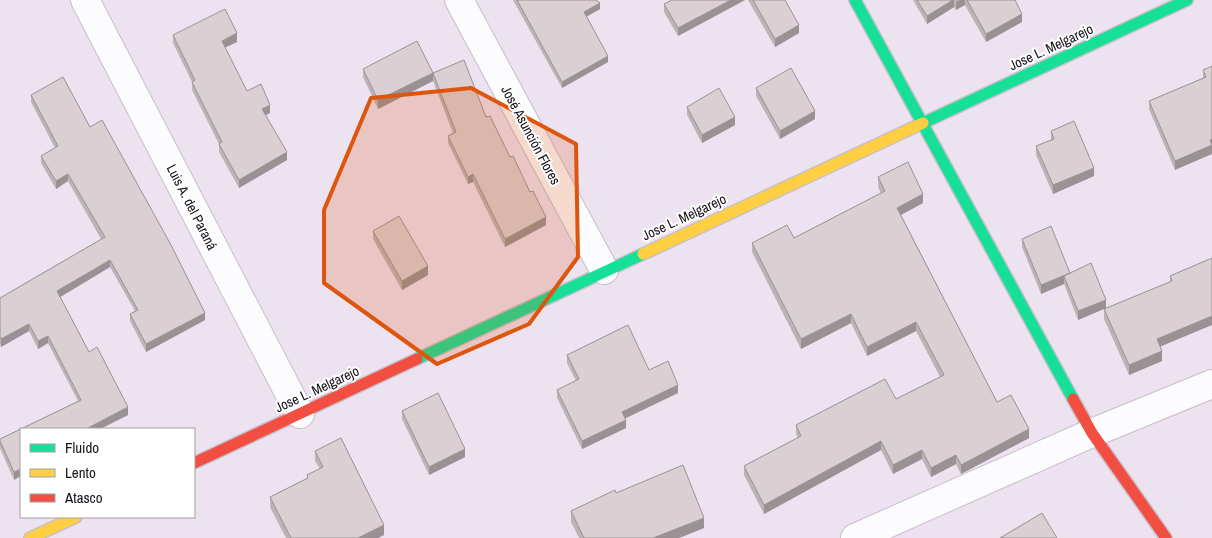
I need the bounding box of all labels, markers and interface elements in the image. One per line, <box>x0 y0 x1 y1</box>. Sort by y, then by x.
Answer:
street label: Jose L. Melgarejo <box>1006 20 1096 74</box>
street label: José Asunción Flores <box>497 82 565 188</box>
street label: Luis A. del Paraná <box>163 161 222 253</box>
street label: Jose L. Melgarejo <box>639 190 729 244</box>
street label: Jose L. Melgarejo <box>272 362 362 416</box>
legend <box>20 428 195 518</box>
text: Fluido <box>65 437 99 458</box>
text: Lento <box>65 462 96 483</box>
text: Atasco <box>64 487 103 508</box>

